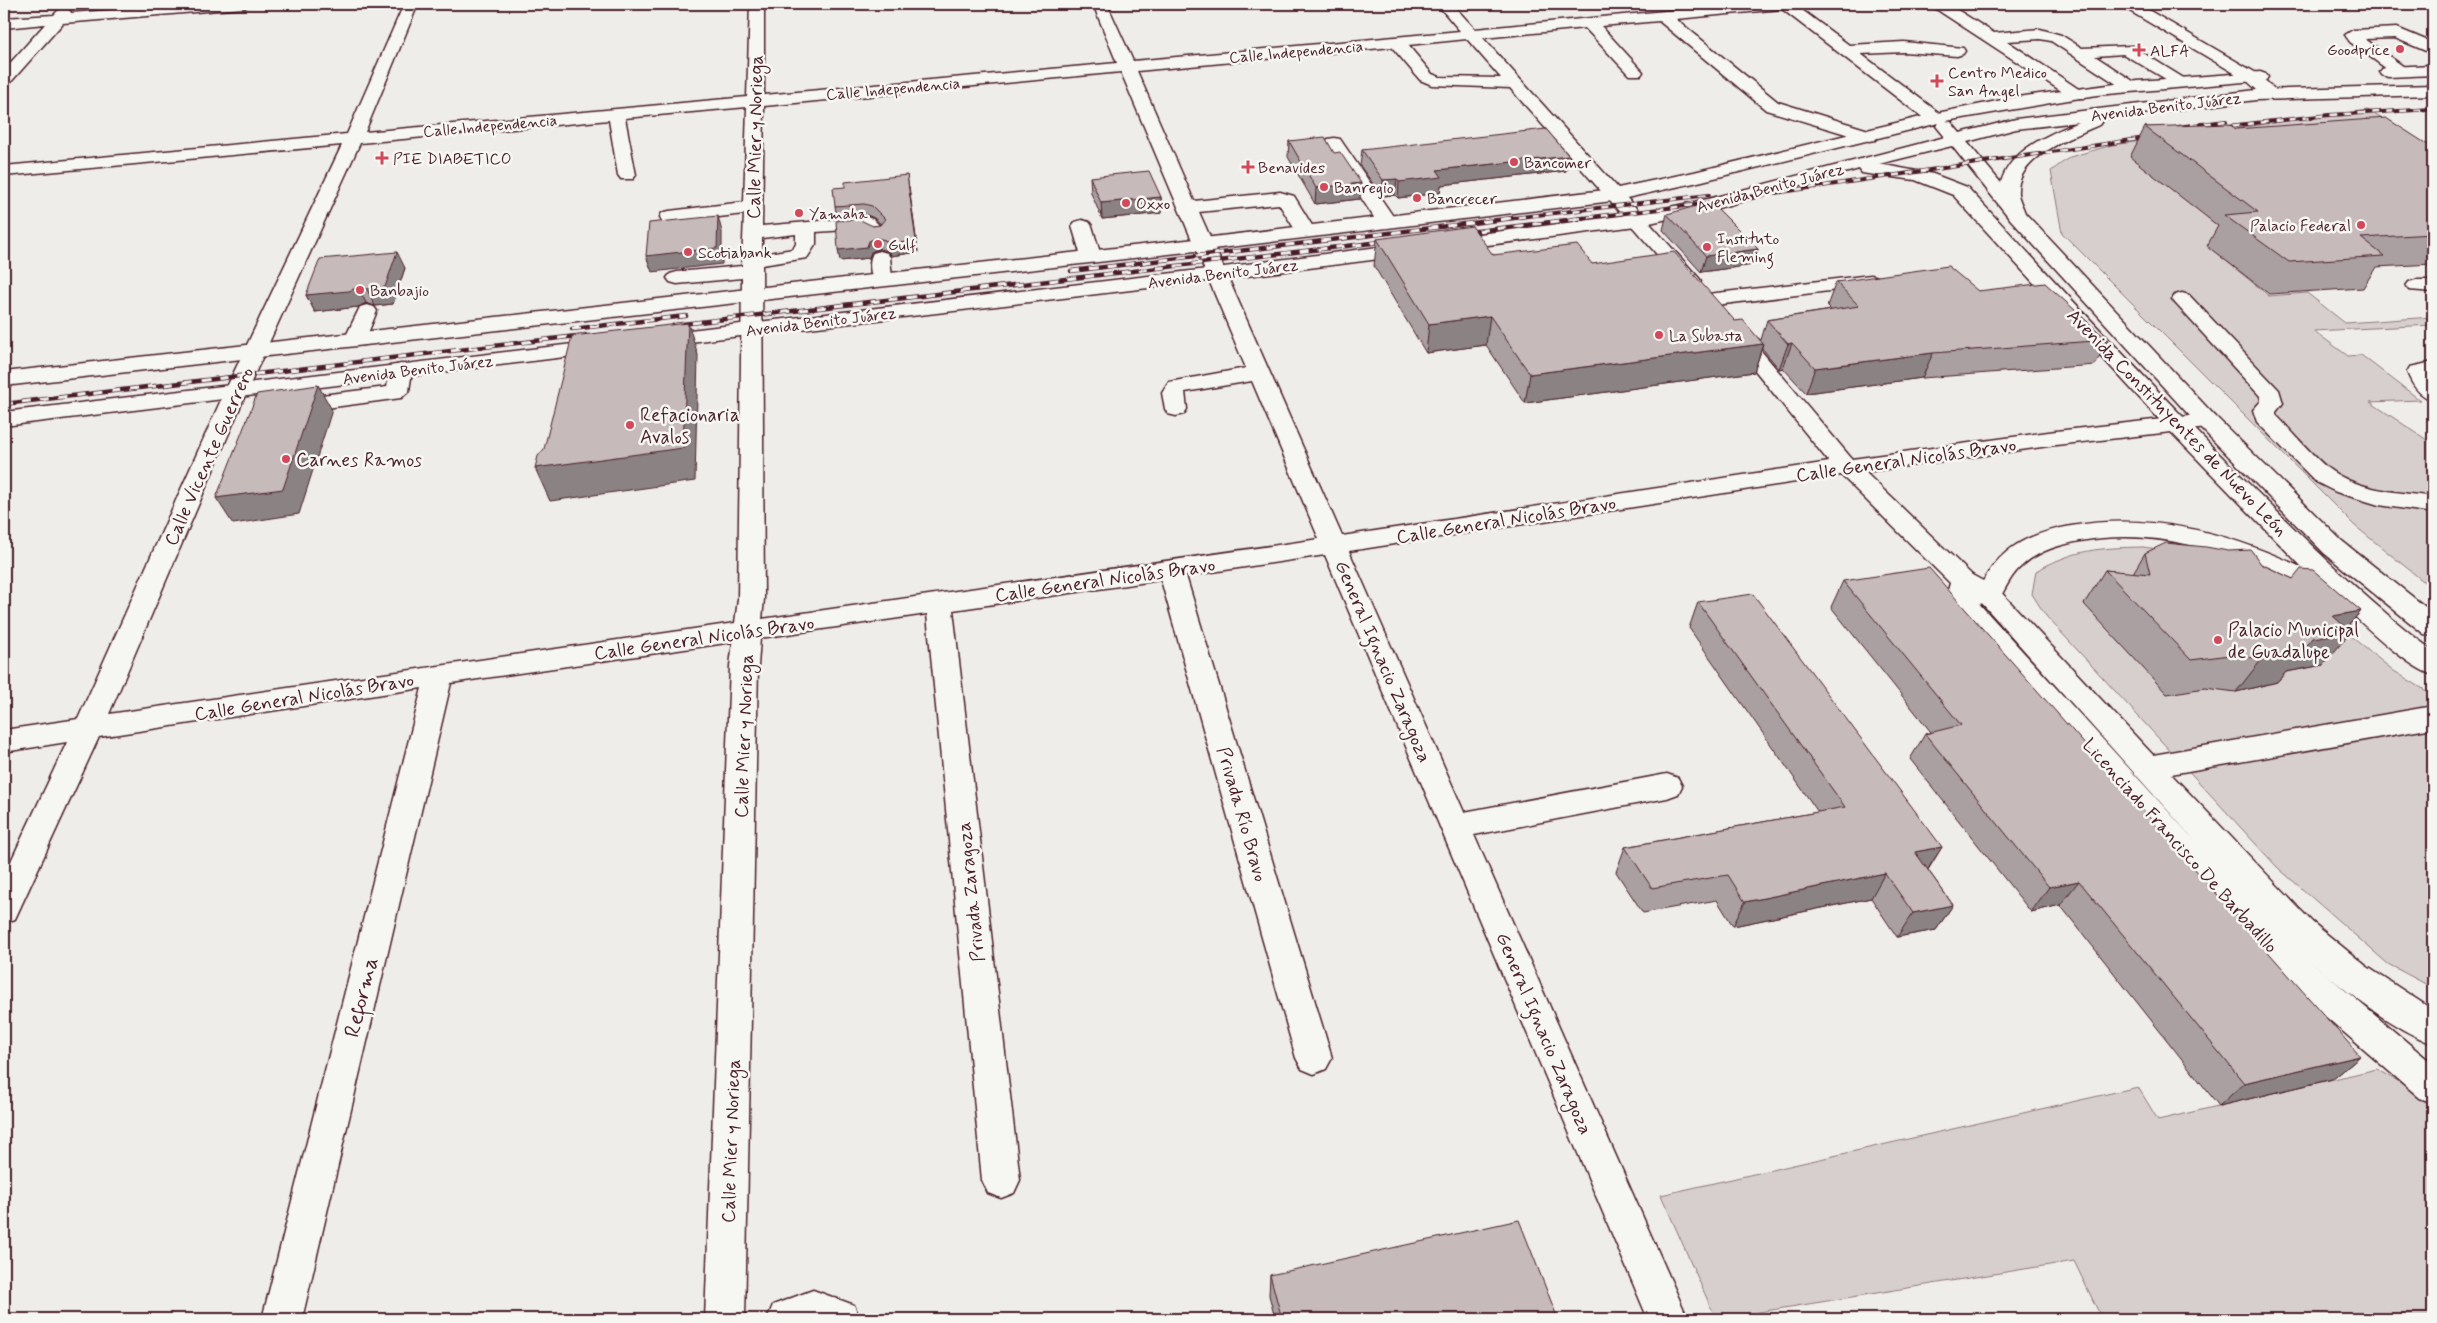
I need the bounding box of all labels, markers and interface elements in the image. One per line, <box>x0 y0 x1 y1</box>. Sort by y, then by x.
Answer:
street label: Calle Independencia <box>1228 36 1364 69</box>
place label: Goodprice <box>2327 40 2390 61</box>
place label: ALFA <box>2150 41 2189 62</box>
marker: ALFA <box>2132 43 2146 57</box>
marker: Goodprice <box>2394 43 2406 55</box>
street label: Calle Mier y Noriega <box>742 55 771 219</box>
place label: Centro Medico San Angel <box>1948 63 2047 102</box>
street label: Calle Independencia <box>825 73 961 106</box>
marker: Centro Medico San Angel <box>1930 74 1944 88</box>
street label: Avenida Benito Juárez <box>2090 88 2243 127</box>
street label: Calle Independencia <box>422 110 558 143</box>
place label: PIE DIABETICO <box>393 149 512 170</box>
marker: PIE DIABETICO <box>375 151 389 165</box>
place label: Bancomer <box>1524 153 1591 174</box>
marker: Bancomer <box>1508 156 1520 168</box>
place label: Benavides <box>1258 158 1325 179</box>
street label: Avenida Benito Juárez <box>1694 159 1847 218</box>
marker: Benavides <box>1242 161 1254 173</box>
place label: Banregio <box>1334 178 1394 199</box>
marker: Banregio <box>1318 181 1330 193</box>
place label: Bancrecer <box>1427 189 1498 210</box>
marker: Bancrecer <box>1411 192 1423 204</box>
place label: Oxxo <box>1136 194 1170 215</box>
marker: Oxxo <box>1120 197 1132 209</box>
place label: Yamaha <box>809 204 868 225</box>
marker: Yamaha <box>793 207 805 219</box>
place label: Palacio Federal <box>2250 216 2351 237</box>
marker: Palacio Federal <box>2355 219 2367 231</box>
place label: Instituto Fleming <box>1717 229 1779 269</box>
place label: Gulf <box>888 235 916 256</box>
marker: Gulf <box>872 238 884 250</box>
marker: Instituto Fleming <box>1701 241 1713 253</box>
place label: Scotiabank <box>698 243 772 264</box>
marker: Scotiabank <box>682 246 694 258</box>
street label: Avenida Benito Juárez <box>1147 255 1300 294</box>
place label: Banbajio <box>370 281 429 302</box>
marker: Banbajio <box>354 284 366 296</box>
street label: Avenida Benito Juárez <box>745 303 898 342</box>
street label: Avenida Constituyentes de Nuevo León <box>2060 304 2293 543</box>
place label: La Subasta <box>1669 326 1743 347</box>
marker: La Subasta <box>1653 329 1665 341</box>
street label: Avenida Benito Juárez <box>342 351 495 390</box>
street label: Calle Vicente Guerrero <box>159 363 260 550</box>
place label: Refacionaria Avalos <box>640 403 740 450</box>
marker: Refacionaria Avalos <box>624 419 636 431</box>
street label: Calle General Nicolás Bravo <box>1795 433 2018 488</box>
place label: Carnes Ramos <box>296 448 423 473</box>
marker: Carnes Ramos <box>280 453 292 465</box>
street label: Calle General Nicolás Bravo <box>1395 491 1618 550</box>
street label: Calle General Nicolás Bravo <box>994 553 1217 608</box>
street label: General Ignacio Zaragoza <box>1326 557 1437 768</box>
street label: Calle General Nicolás Bravo <box>593 611 816 666</box>
place label: Palacio Municipal de Guadalupe <box>2228 618 2359 665</box>
marker: Palacio Municipal de Guadalupe <box>2212 634 2224 646</box>
street label: Calle Mier y Noriega <box>729 654 762 819</box>
street label: Calle General Nicolás Bravo <box>193 668 416 727</box>
street label: Licenciado Francisco De Barbadillo <box>2077 733 2283 959</box>
street label: Privada Río Bravo <box>1210 744 1273 885</box>
street label: Privada Zaragoza <box>952 820 992 963</box>
street label: General Ignacio Zaragoza <box>1487 929 1598 1140</box>
street label: Reforma <box>338 955 387 1041</box>
street label: Calle Mier y Noriega <box>716 1059 749 1224</box>

